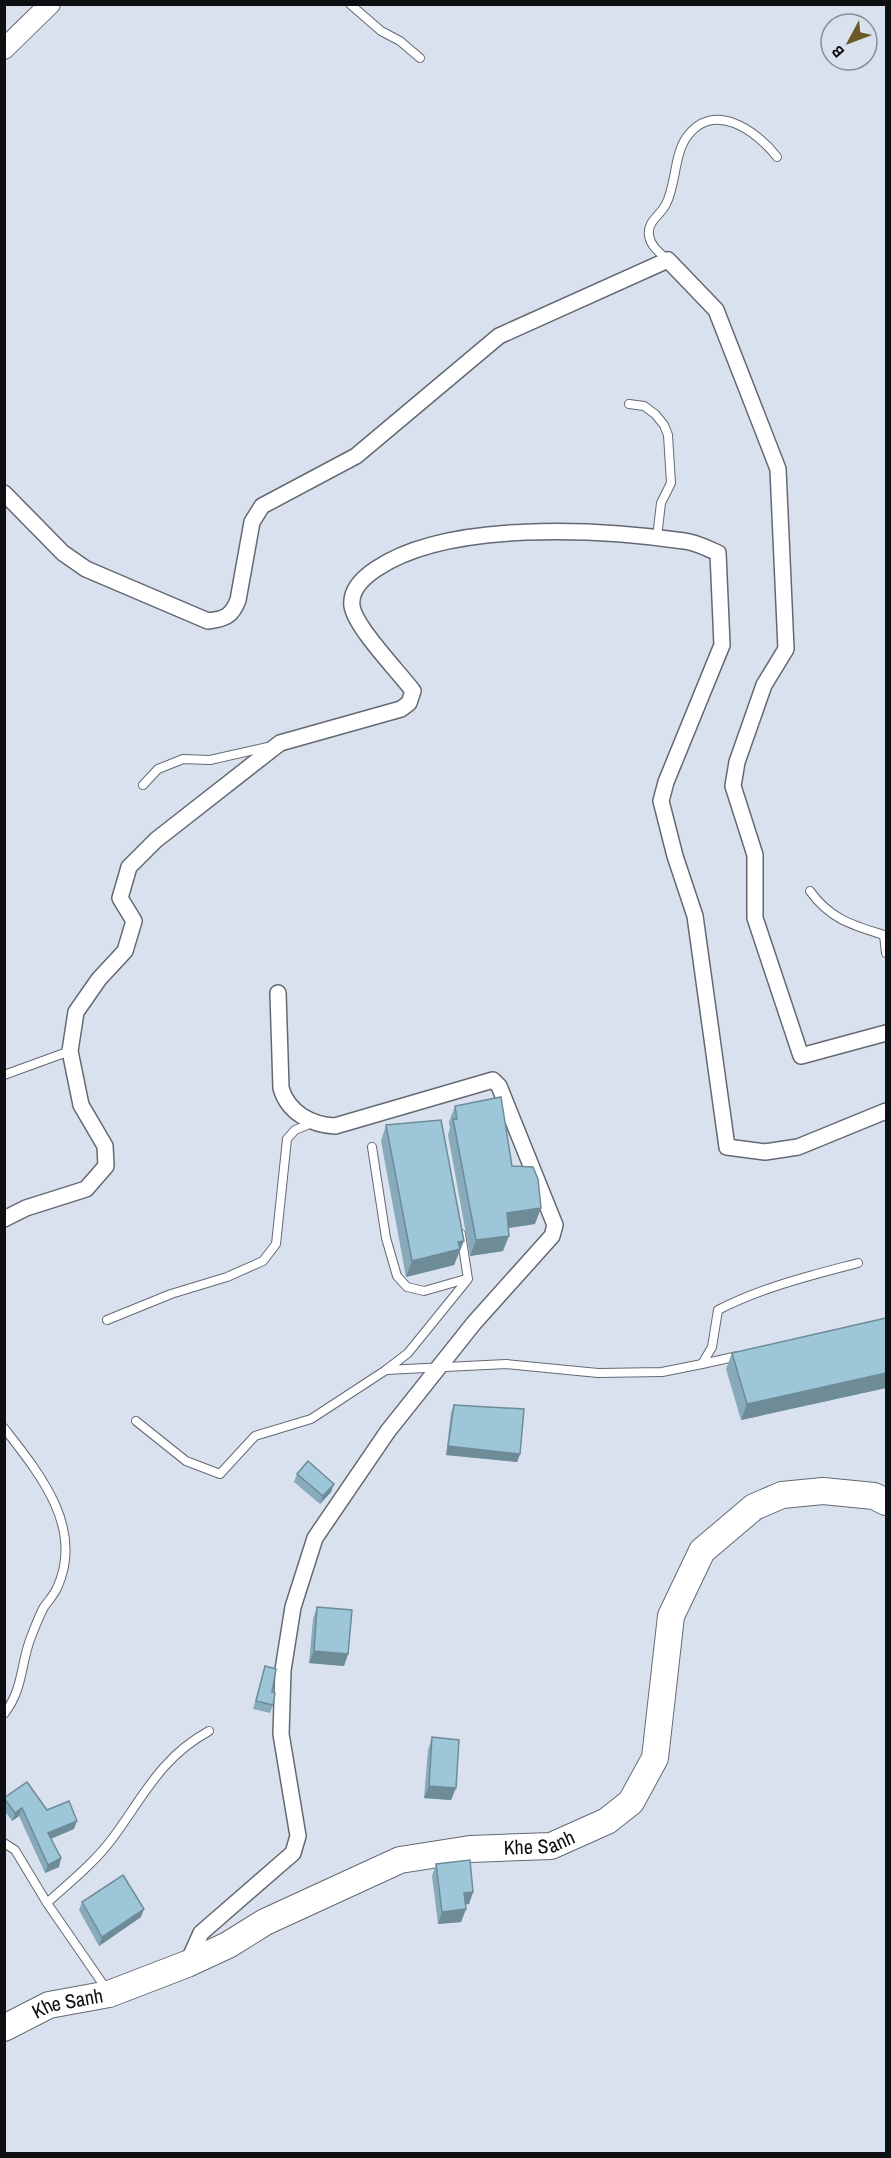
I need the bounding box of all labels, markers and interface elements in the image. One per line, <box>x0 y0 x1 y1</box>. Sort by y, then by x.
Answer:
north arrow <box>819 12 879 72</box>
text: B <box>826 41 849 63</box>
street label: Khe Sanh <box>503 1823 579 1861</box>
street label: Khe Sanh <box>27 1981 105 2025</box>

